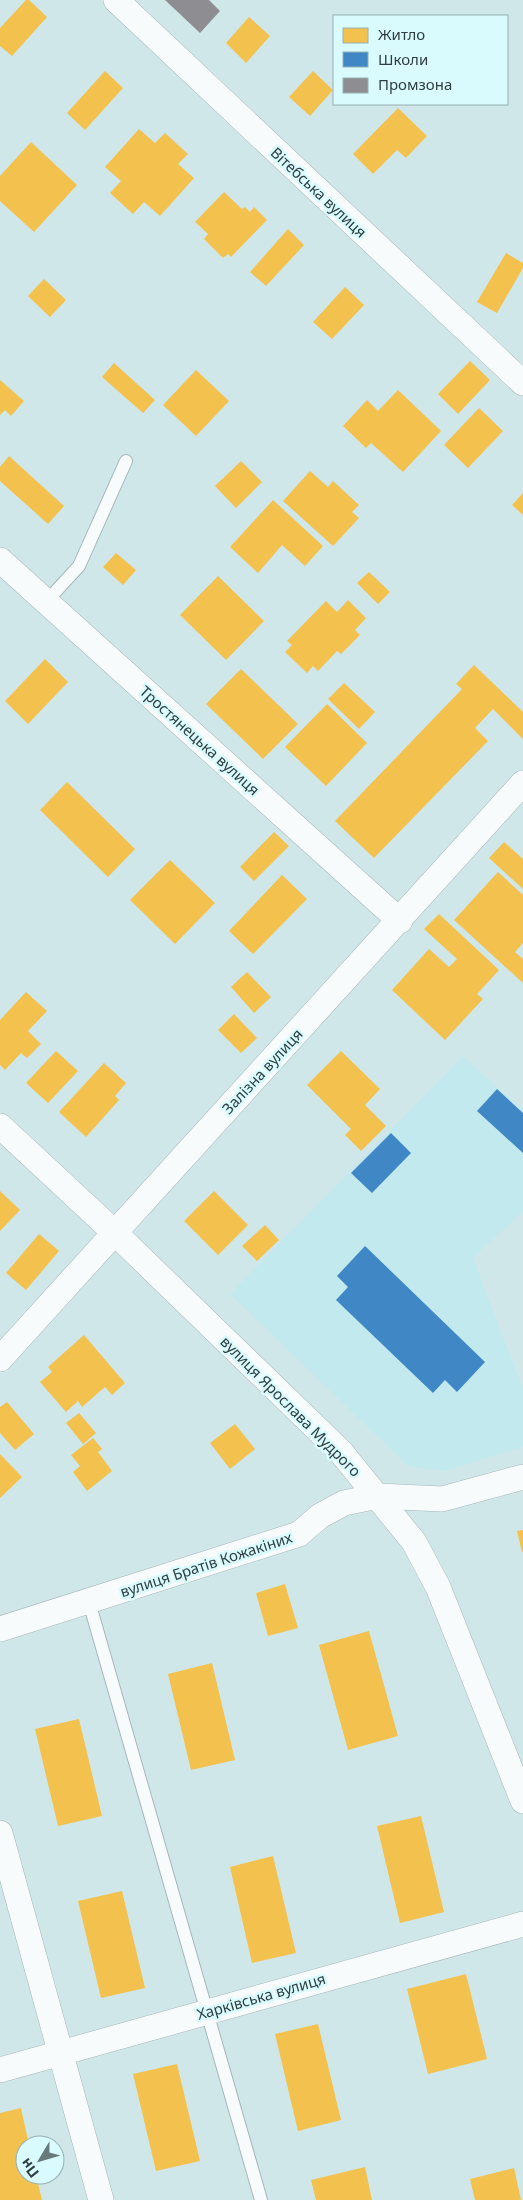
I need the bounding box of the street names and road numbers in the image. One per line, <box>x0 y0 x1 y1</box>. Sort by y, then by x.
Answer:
street label: Вітебська вулиця <box>267 142 371 242</box>
street label: Тростянецька вулиця <box>136 681 264 799</box>
street label: Залізна вулиця <box>217 1024 307 1118</box>
street label: вулиця Ярослава Мудрого <box>216 1331 366 1481</box>
street label: вулиця Братів Кожакіних <box>117 1527 295 1601</box>
street label: Харківська вулиця <box>194 1968 328 2024</box>

